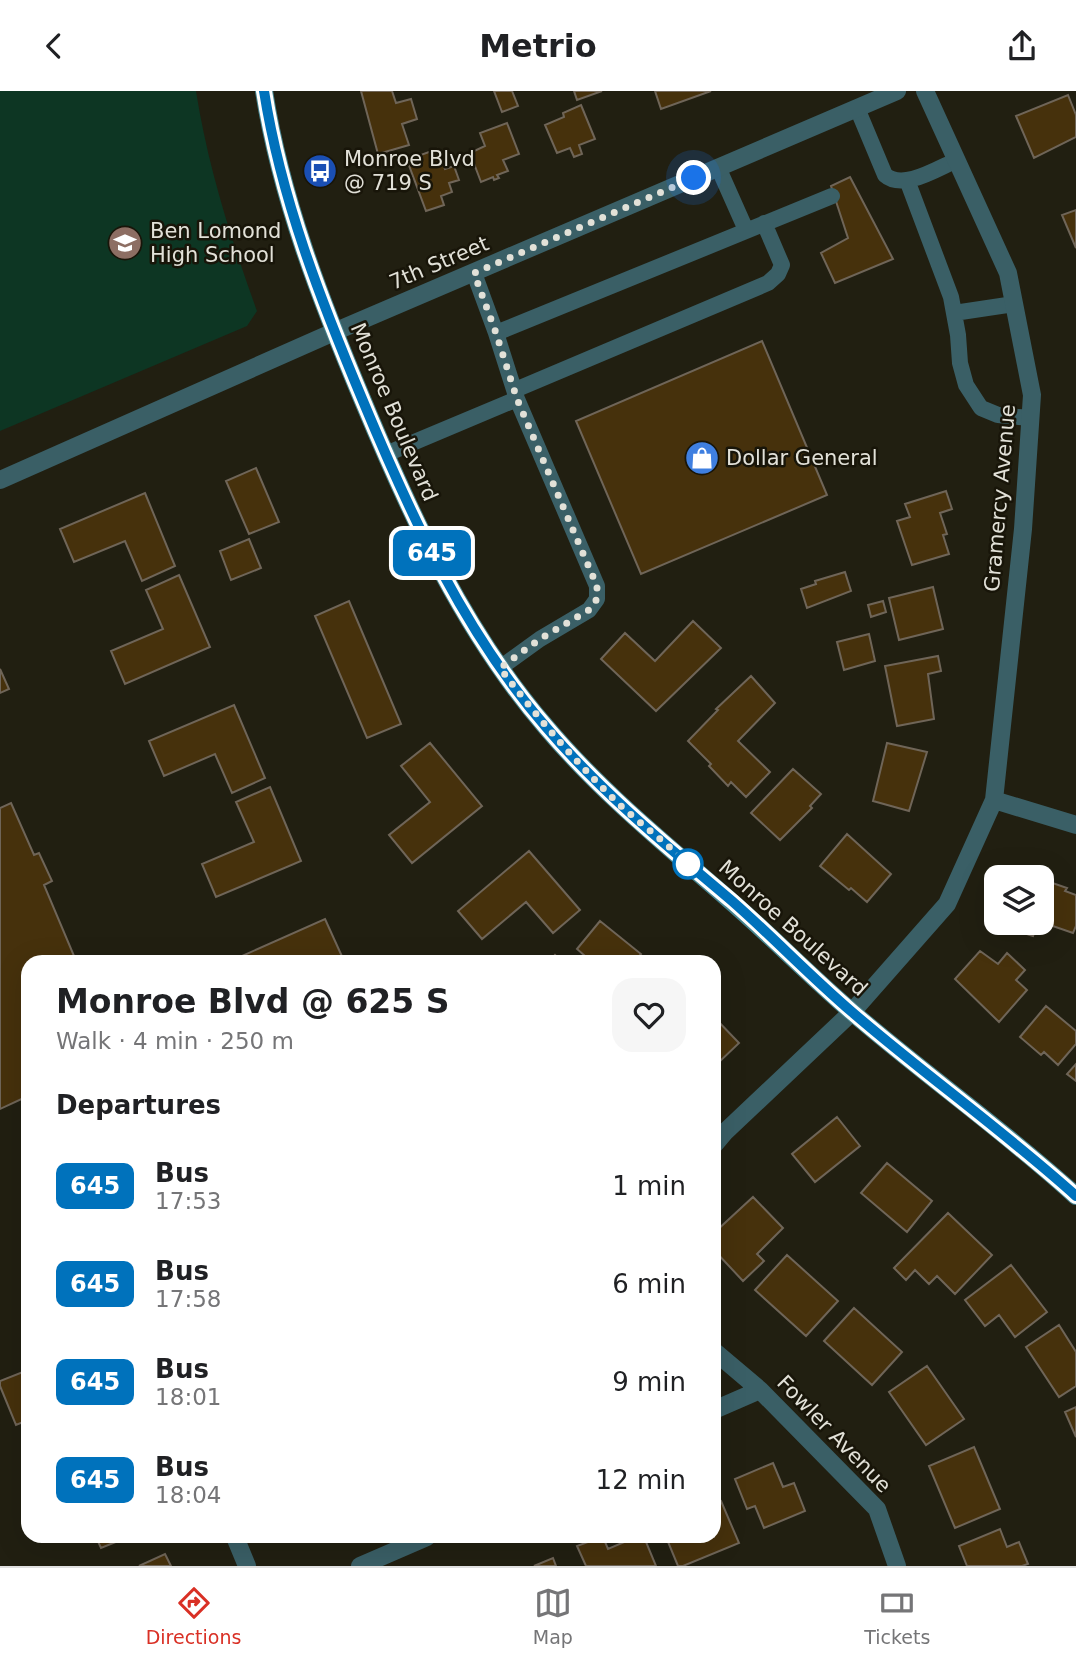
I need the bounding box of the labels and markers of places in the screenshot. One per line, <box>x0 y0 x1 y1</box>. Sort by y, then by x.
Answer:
place label: Monroe Blvd @ 719 S <box>344 147 475 195</box>
bus stop icon: Monroe Blvd @ 719 S <box>301 152 339 190</box>
place label: Ben Lomond High School <box>150 219 281 267</box>
school or university icon: Ben Lomond High School <box>106 224 144 262</box>
shop icon: Dollar General <box>683 439 721 477</box>
place label: Dollar General <box>726 446 878 470</box>
unlabelled marker <box>673 849 703 879</box>

